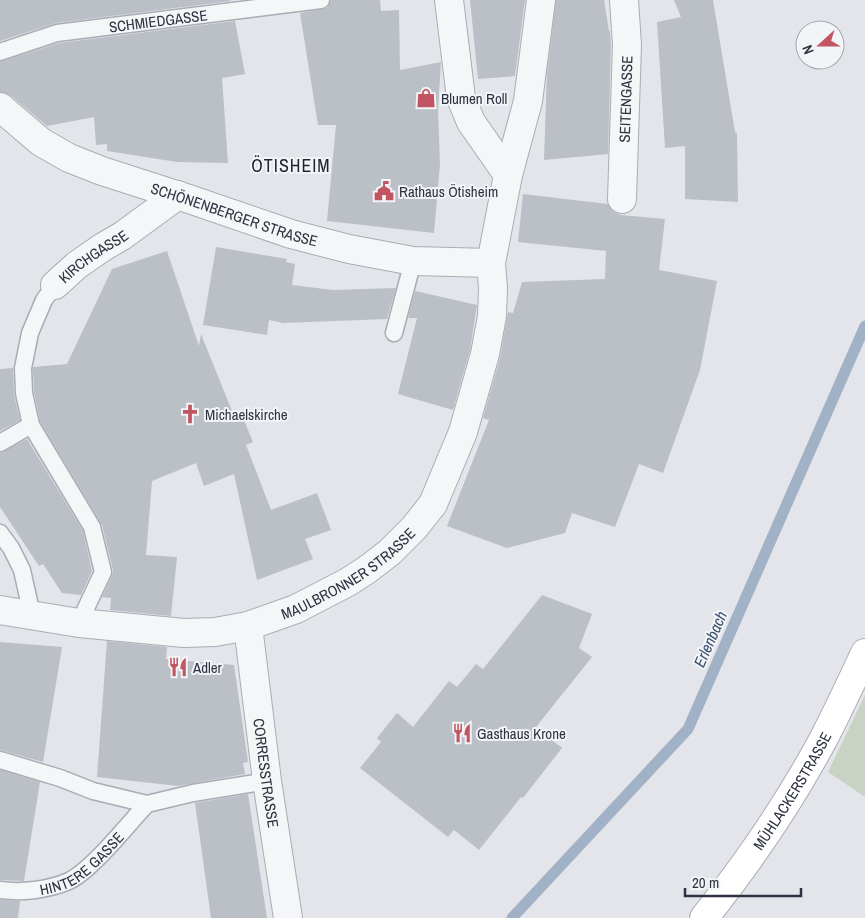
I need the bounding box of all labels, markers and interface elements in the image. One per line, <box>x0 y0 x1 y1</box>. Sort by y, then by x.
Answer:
street label: SCHMIEDGASSE <box>108 4 209 37</box>
north arrow <box>795 20 845 70</box>
text: N <box>798 43 818 57</box>
street label: SEITENGASSE <box>613 55 637 143</box>
shop icon: Blumen Roll <box>415 87 437 109</box>
place label: Blumen Roll <box>441 88 507 109</box>
district label: ÖTISHEIM <box>251 153 331 178</box>
street label: SCHÖNENBERGER STRASSE <box>148 177 320 251</box>
public building icon: Rathaus Ötisheim <box>373 180 395 202</box>
place label: Rathaus Ötisheim <box>399 181 498 202</box>
street label: KIRCHGASSE <box>54 225 132 288</box>
church icon: Michaelskirche <box>179 403 201 425</box>
place label: Michaelskirche <box>205 404 288 425</box>
street label: MAULBRONNER STRASSE <box>278 523 419 624</box>
water label: Erlenbach <box>688 608 732 670</box>
restaurant icon: Adler <box>167 656 189 678</box>
place label: Adler <box>192 657 222 678</box>
street label: CORRESSTRASSE <box>249 717 284 829</box>
restaurant icon: Gasthaus Krone <box>451 722 473 744</box>
place label: Gasthaus Krone <box>477 723 566 744</box>
street label: MÜHLACKERSTRASSE <box>748 728 836 854</box>
street label: HINTERE GASSE <box>38 827 128 900</box>
scale bar <box>685 866 801 898</box>
text: 20 m <box>692 872 719 893</box>

